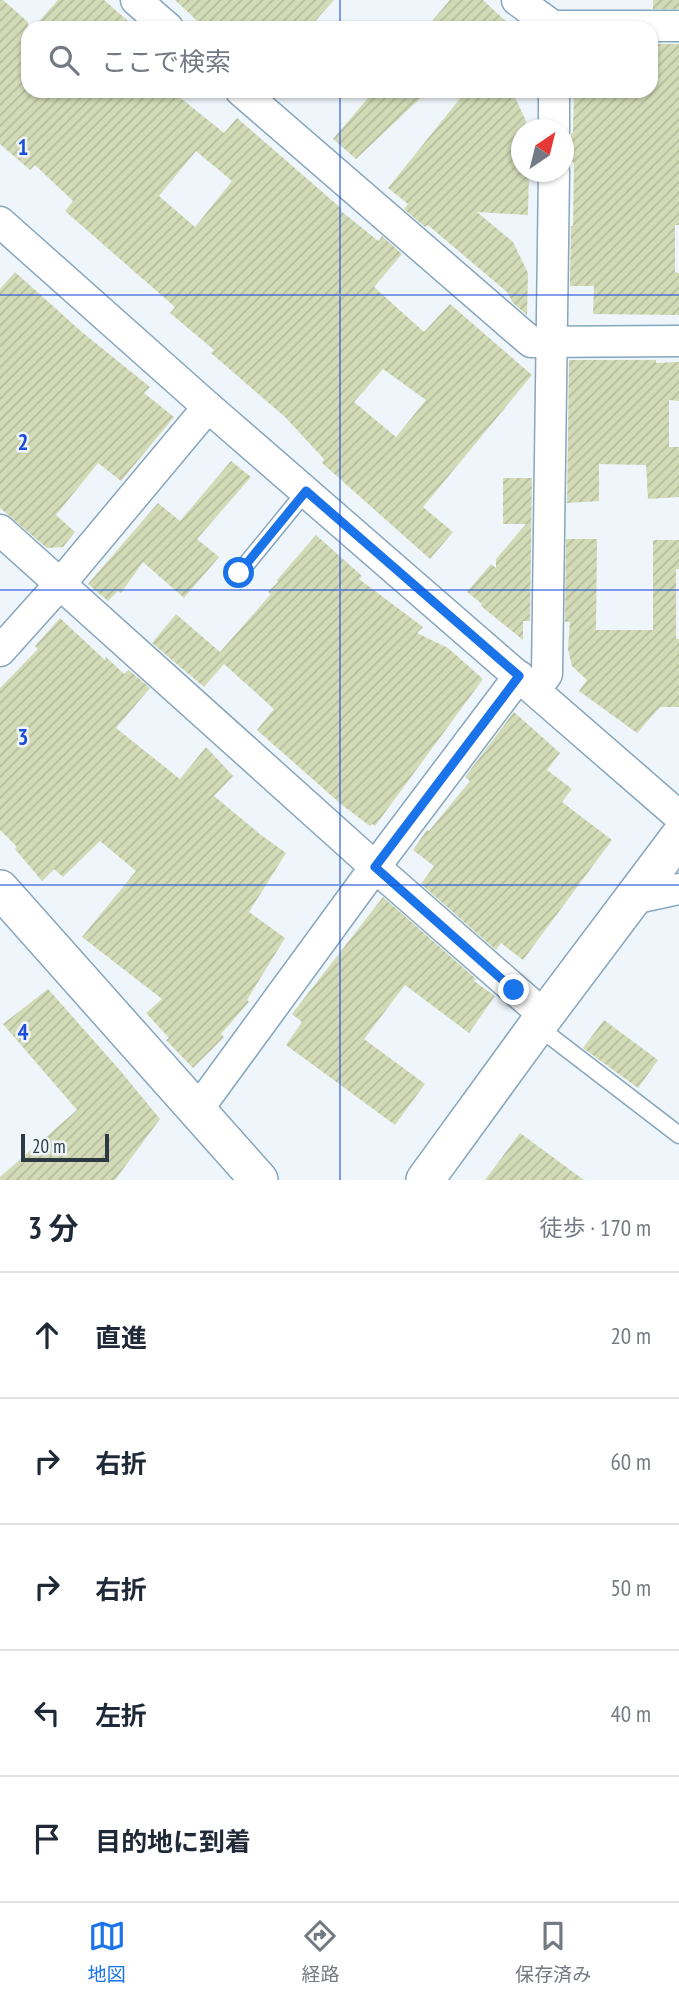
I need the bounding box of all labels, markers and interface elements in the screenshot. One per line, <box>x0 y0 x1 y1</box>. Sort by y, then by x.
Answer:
search box <box>21 21 658 98</box>
icon: search <box>45 41 83 79</box>
text: ここで検索 <box>101 45 231 78</box>
north arrow <box>511 119 574 182</box>
text: 1 <box>18 132 29 161</box>
text: 2 <box>18 427 29 456</box>
route start <box>223 557 254 588</box>
text: 3 <box>18 722 29 751</box>
route end <box>498 974 529 1005</box>
text: 4 <box>18 1017 29 1046</box>
scale bar <box>21 1131 108 1163</box>
text: 20 m <box>32 1134 66 1158</box>
text: 3 分 <box>28 1208 79 1247</box>
text: 徒歩 · 170 m <box>539 1213 651 1242</box>
icon: ahead <box>28 1316 66 1354</box>
text: 直進 <box>95 1321 147 1354</box>
text: 20 m <box>610 1321 651 1350</box>
icon: right <box>28 1442 66 1480</box>
text: 右折 <box>95 1447 147 1480</box>
text: 60 m <box>610 1447 651 1476</box>
icon: right <box>28 1568 66 1606</box>
text: 右折 <box>95 1573 147 1606</box>
text: 50 m <box>610 1573 651 1602</box>
icon: left <box>28 1694 66 1732</box>
text: 左折 <box>95 1699 147 1732</box>
text: 40 m <box>610 1699 651 1728</box>
icon: arrive <box>28 1820 66 1858</box>
text: 目的地に到着 <box>95 1825 251 1858</box>
tab: 地図 <box>88 1917 126 1986</box>
tab: 経路 <box>301 1917 339 1986</box>
tab: 保存済み <box>515 1917 591 1986</box>

